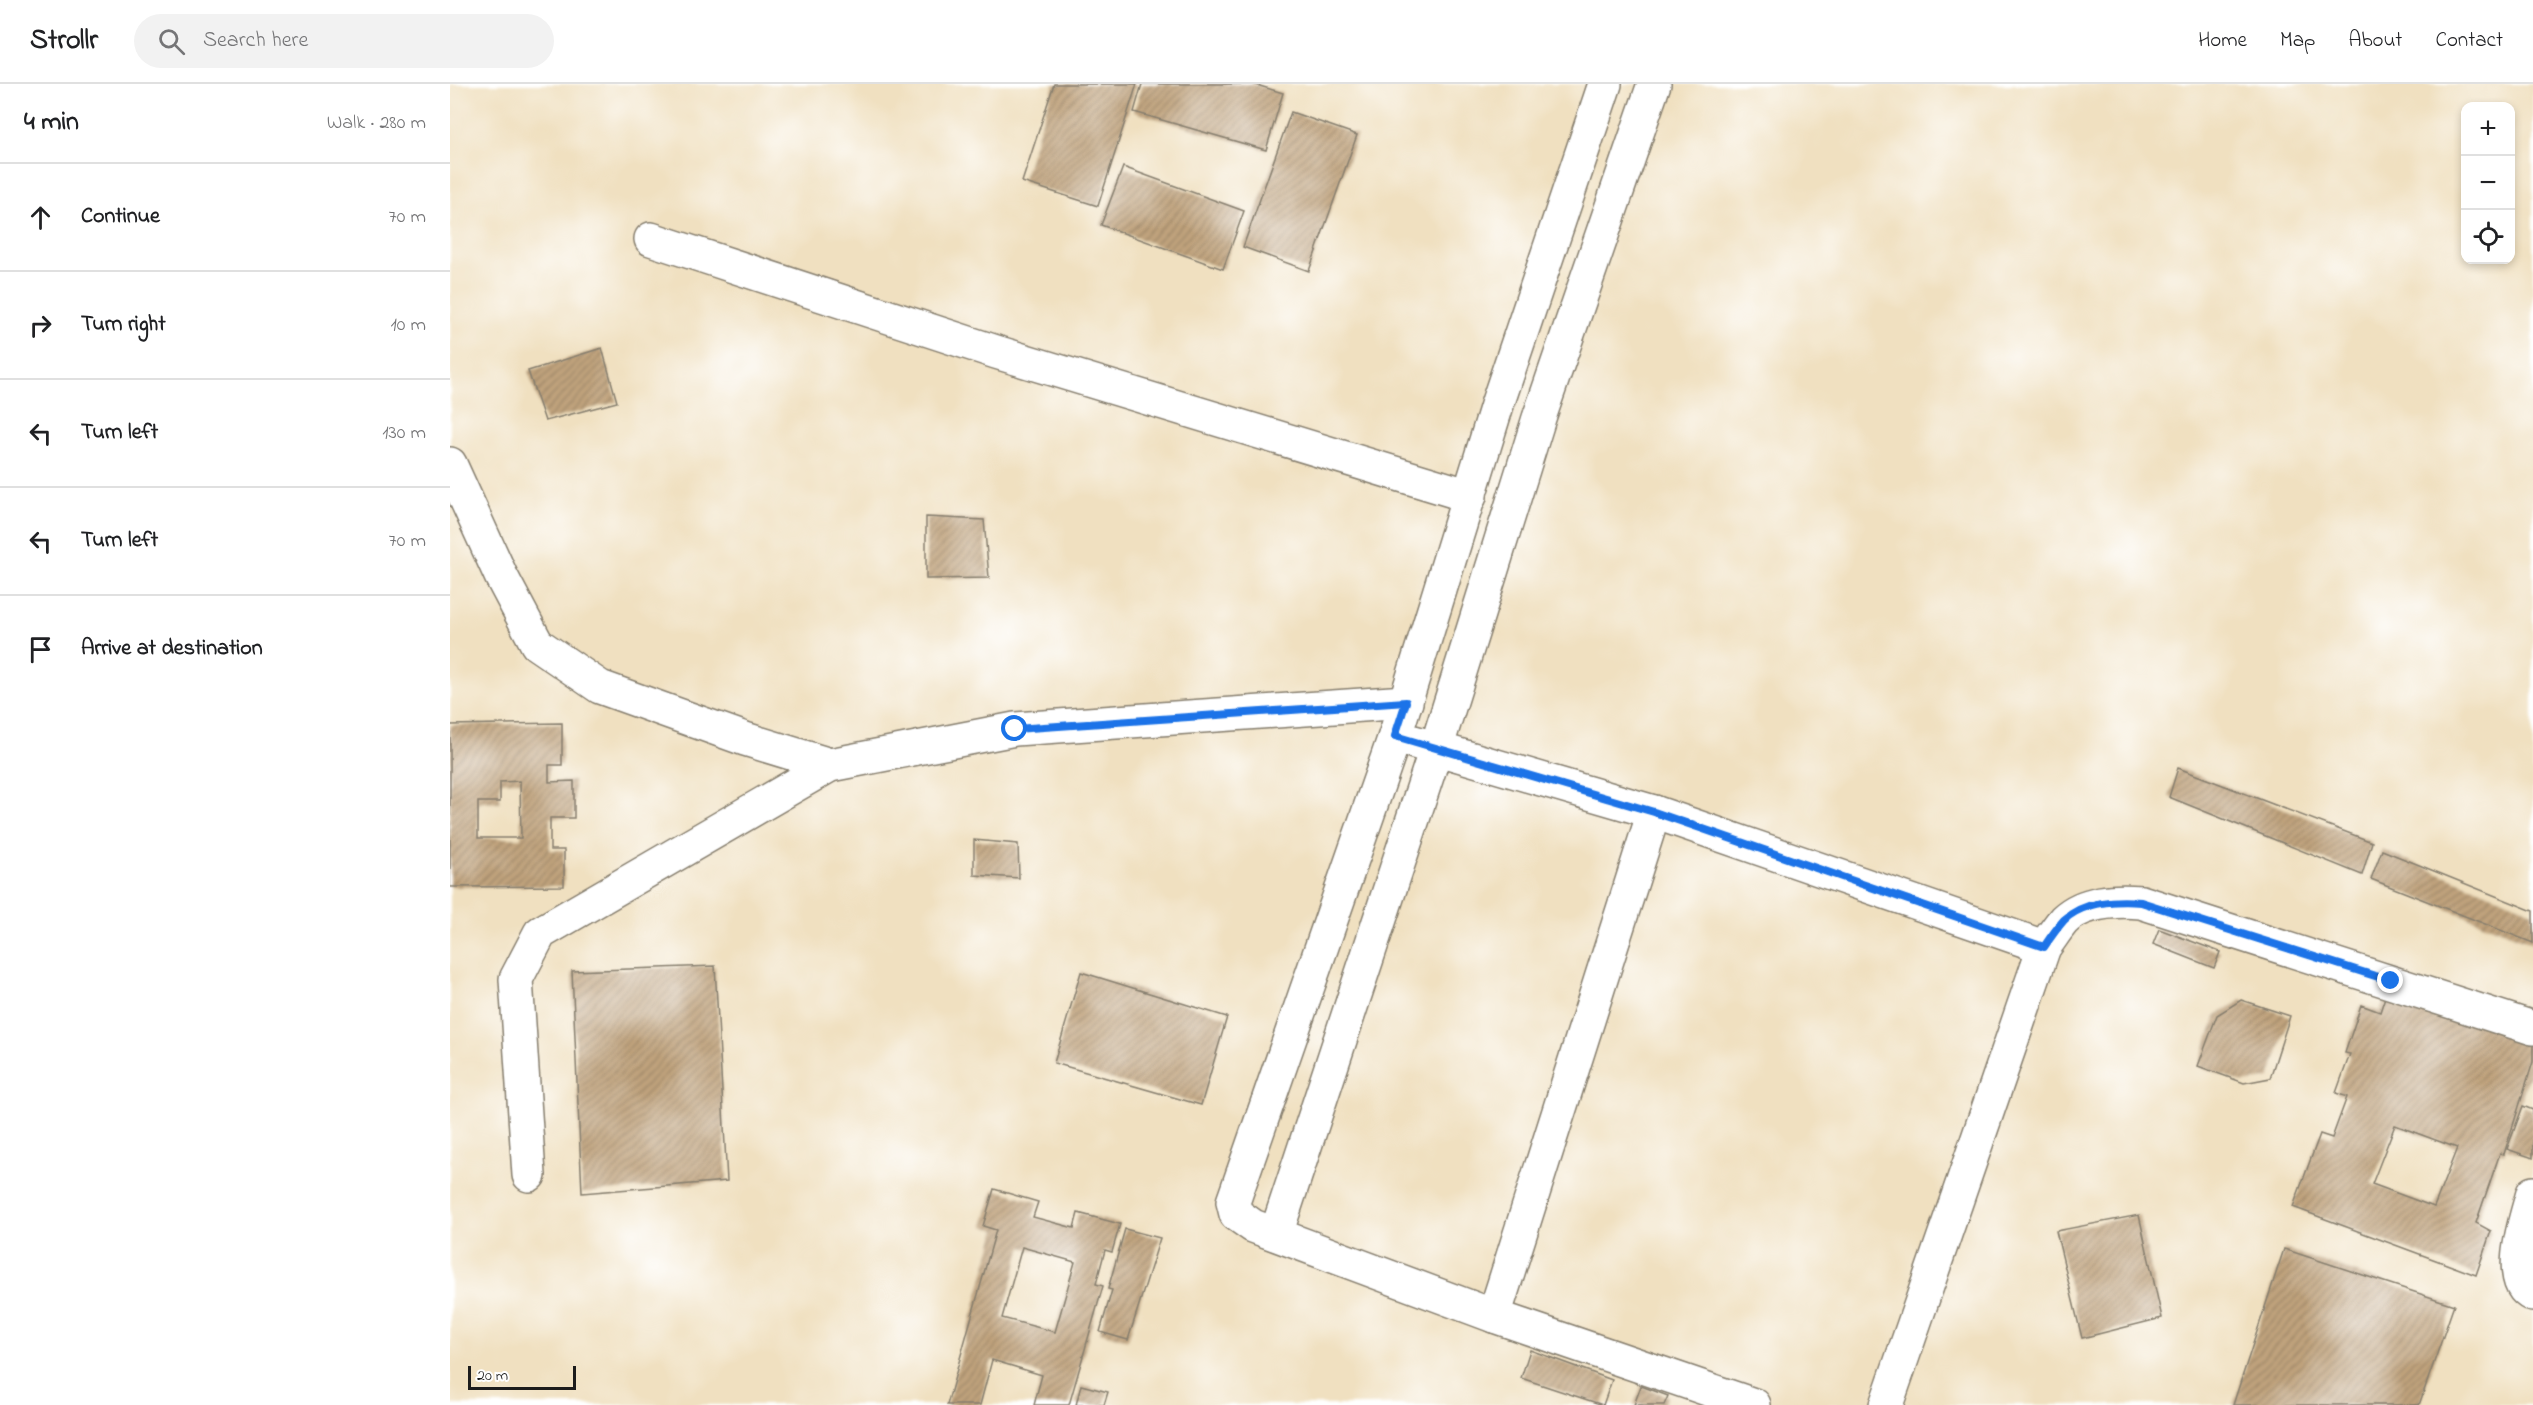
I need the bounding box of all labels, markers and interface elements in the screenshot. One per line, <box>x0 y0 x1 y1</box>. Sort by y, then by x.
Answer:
search box <box>134 14 554 68</box>
text: Strollr <box>30 21 98 62</box>
icon: search <box>155 25 188 58</box>
text: Search here <box>203 25 308 57</box>
text: Home <box>2198 26 2247 56</box>
text: Map <box>2280 26 2315 56</box>
text: About <box>2348 26 2402 56</box>
text: Contact <box>2435 26 2503 56</box>
map controls <box>2461 102 2515 264</box>
button: + <box>2461 102 2515 156</box>
text: 4 min <box>24 104 79 142</box>
text: Walk · 280 m <box>327 109 426 138</box>
button: − <box>2461 156 2515 210</box>
icon: ahead <box>24 201 57 234</box>
text: Continue <box>81 201 160 233</box>
text: 70 m <box>389 203 426 232</box>
button: locate <box>2461 210 2515 264</box>
icon: right <box>24 309 57 342</box>
text: Turn right <box>81 309 166 341</box>
text: 10 m <box>390 311 426 340</box>
icon: left <box>24 417 57 450</box>
text: Turn left <box>81 417 158 449</box>
text: 130 m <box>382 419 426 448</box>
icon: left <box>24 525 57 558</box>
text: Turn left <box>81 525 158 557</box>
text: 70 m <box>389 527 426 556</box>
icon: arrive <box>24 633 57 666</box>
text: Arrive at destination <box>81 633 263 665</box>
route start <box>1001 715 1027 741</box>
route end <box>2377 967 2403 993</box>
scale bar <box>468 1363 576 1390</box>
text: 20 m <box>477 1364 508 1388</box>

